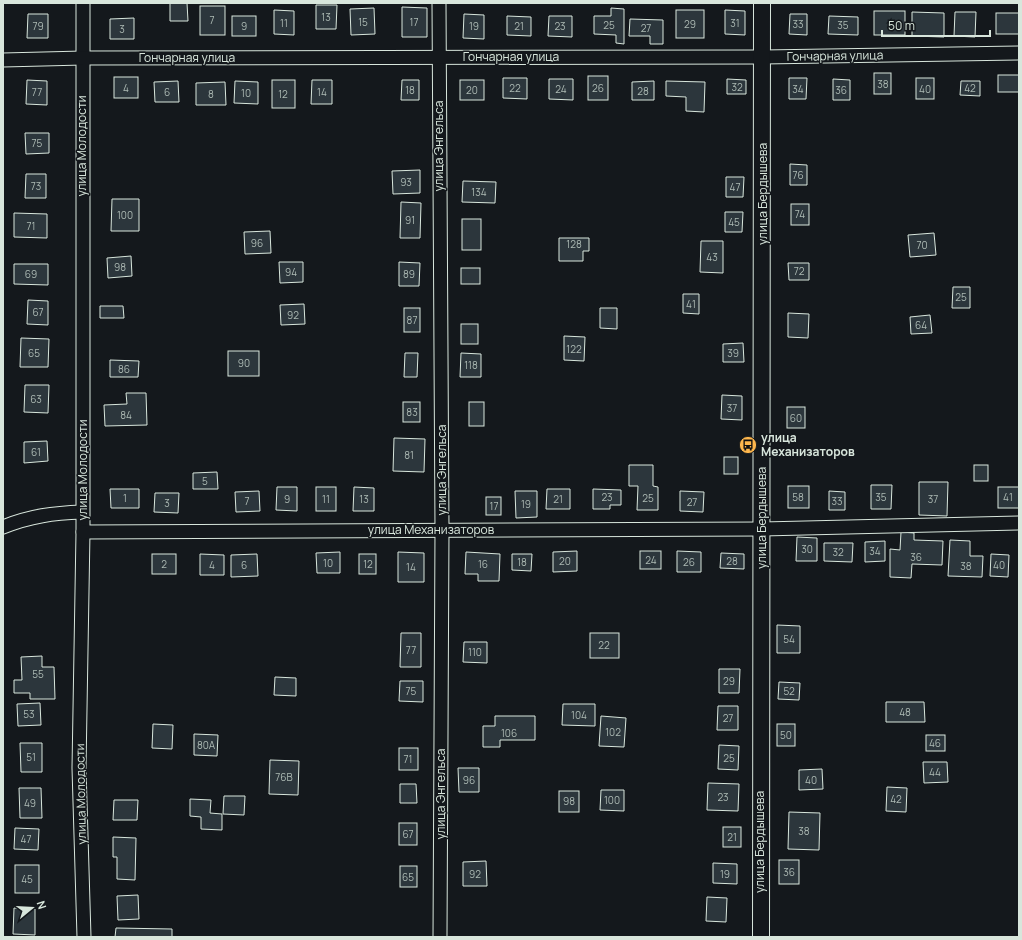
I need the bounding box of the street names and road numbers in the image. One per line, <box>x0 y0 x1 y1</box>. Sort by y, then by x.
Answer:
street label: Гончарная улица <box>787 46 883 65</box>
street label: Гончарная улица <box>463 48 559 65</box>
street label: Гончарная улица <box>139 49 235 66</box>
street label: улица Молодости <box>73 95 90 197</box>
street label: улица Энгельса <box>430 100 447 192</box>
street label: улица Бердышева <box>754 143 771 245</box>
street label: улица Молодости <box>74 419 91 521</box>
street label: улица Энгельса <box>433 424 450 516</box>
street label: улица Бердышева <box>753 467 770 569</box>
street label: улица Механизаторов <box>368 521 495 538</box>
street label: улица Молодости <box>71 743 90 845</box>
street label: улица Энгельса <box>432 748 449 840</box>
street label: улица Бердышева <box>751 791 768 893</box>

